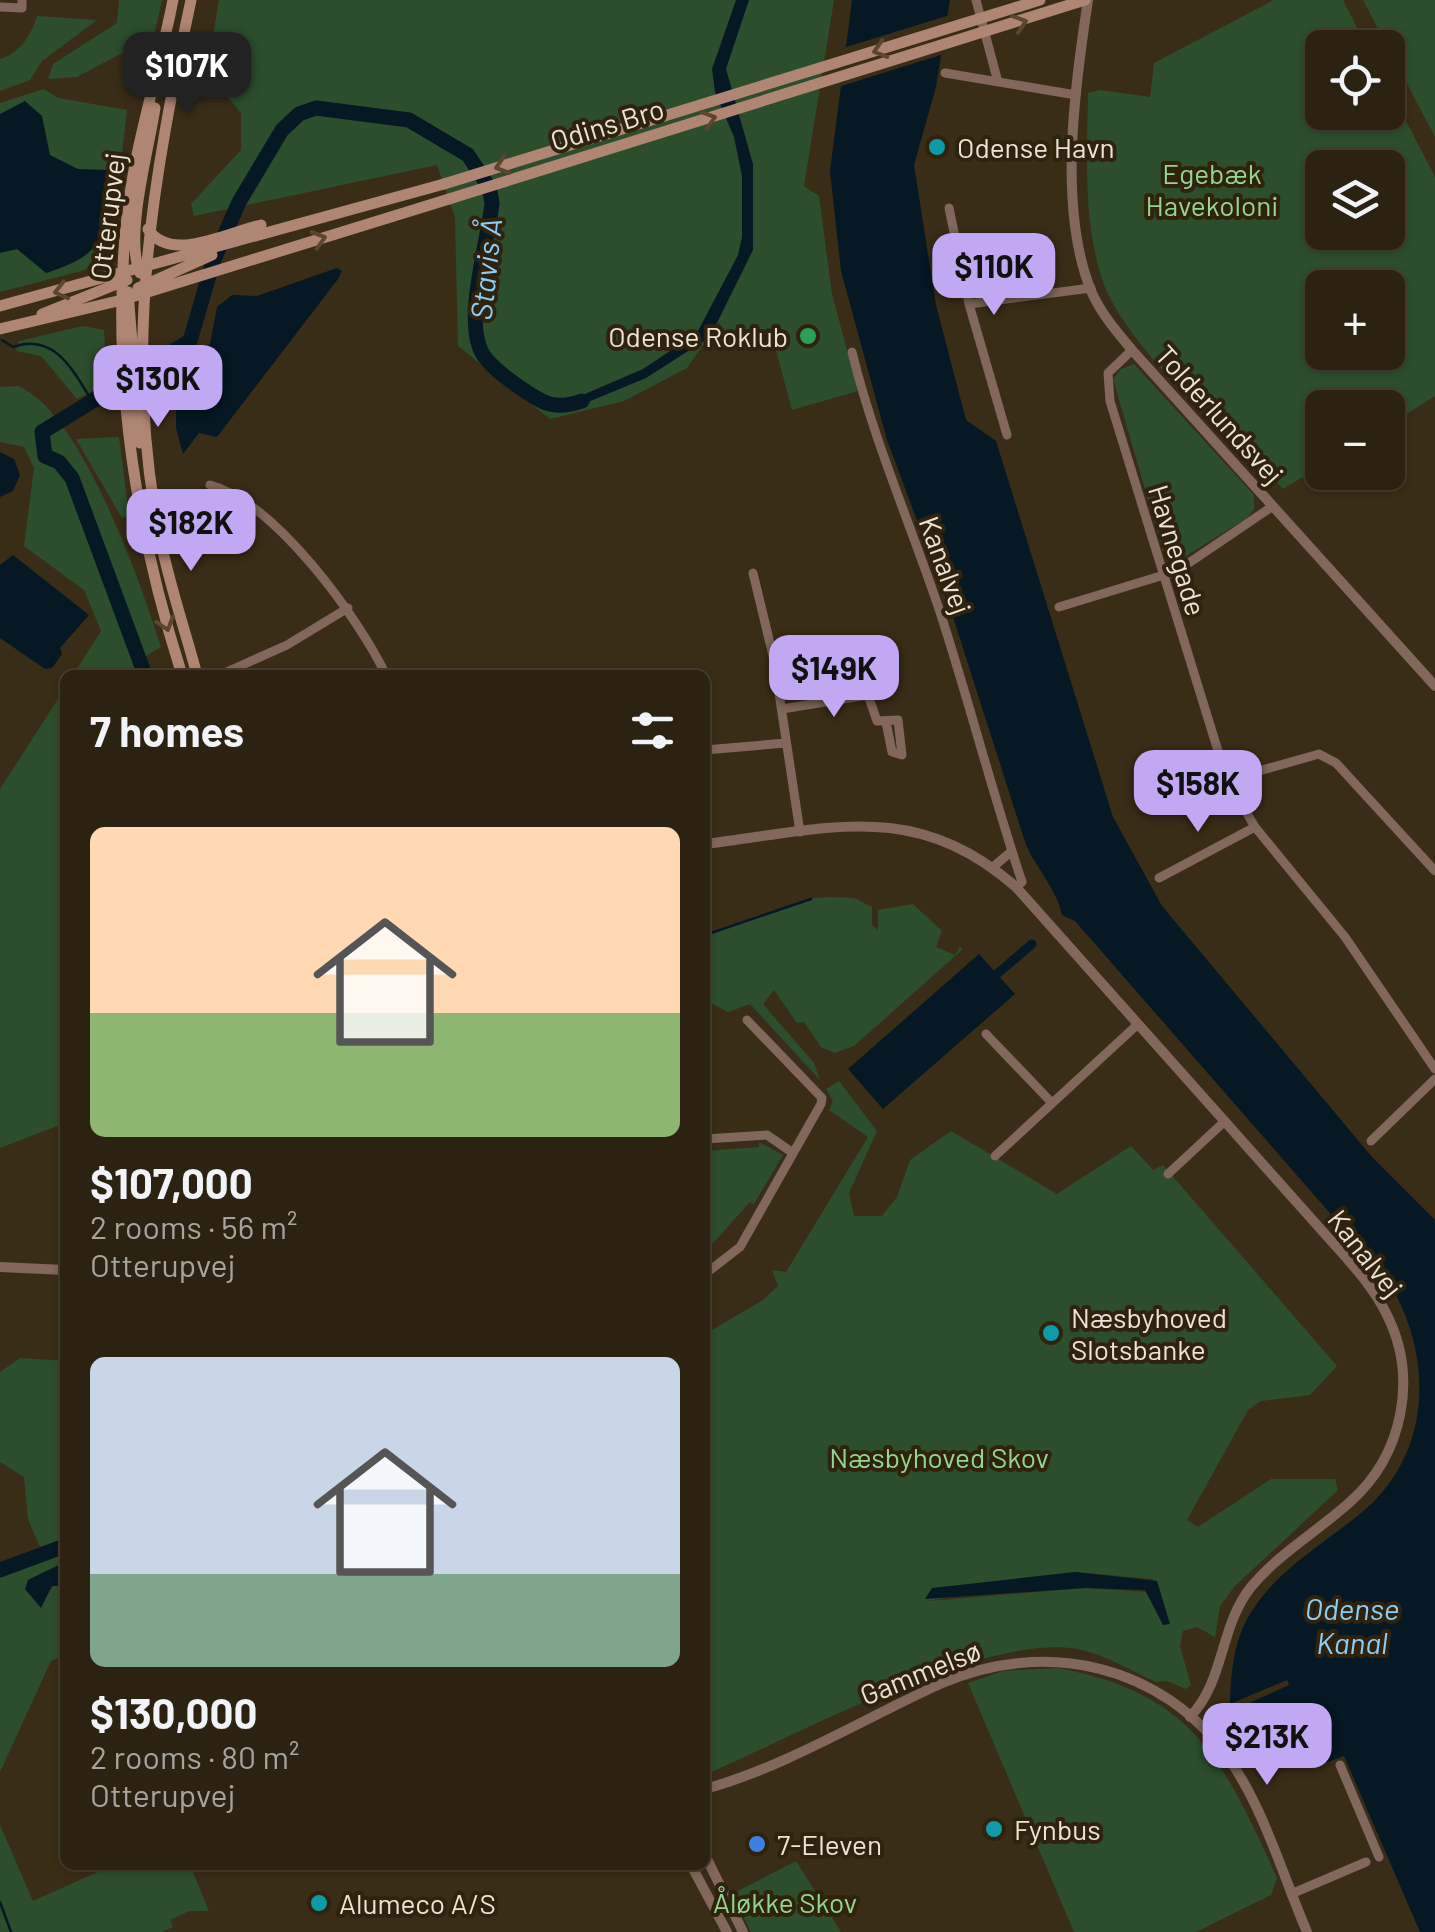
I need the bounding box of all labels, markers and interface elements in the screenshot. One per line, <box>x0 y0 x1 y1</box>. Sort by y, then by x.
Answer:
one-way arrow <box>1011 15 1028 35</box>
map controls <box>1305 30 1405 490</box>
button: locate <box>1305 30 1405 130</box>
pin: $107K <box>117 32 257 117</box>
one-way arrow <box>872 38 889 59</box>
text: $107K <box>145 45 229 83</box>
street label: Odins Bro <box>546 91 668 157</box>
one-way arrow <box>700 110 717 131</box>
place label: Odense Havn <box>957 130 1115 164</box>
marker: Odense Havn <box>926 136 948 158</box>
button: layers <box>1305 150 1405 250</box>
street label: Otterupvej <box>82 151 132 281</box>
one-way arrow <box>495 154 512 175</box>
park label: Egebæk Havekoloni <box>1146 156 1278 222</box>
water label: Stavis Å <box>462 216 508 322</box>
one-way arrow <box>310 230 327 251</box>
pin: $110K <box>924 233 1064 318</box>
text: $110K <box>954 246 1034 284</box>
button: + <box>1305 270 1405 370</box>
one-way arrow <box>53 279 70 300</box>
place label: Odense Roklub <box>608 319 788 353</box>
marker: Odense Roklub <box>797 325 819 347</box>
street label: Tolderlundsvej <box>1149 338 1291 490</box>
pin: $130K <box>88 345 228 430</box>
text: $130K <box>115 358 201 396</box>
button: − <box>1305 390 1405 490</box>
street label: Havnegade <box>1142 480 1214 620</box>
pin: $182K <box>121 489 261 574</box>
text: $182K <box>149 502 233 540</box>
street label: Kanalvej <box>913 511 979 619</box>
one-way arrow <box>154 615 175 632</box>
pin: $149K <box>764 635 904 720</box>
text: $149K <box>791 648 877 686</box>
icon: filters <box>625 703 680 758</box>
text: 7 homes <box>90 705 244 755</box>
pin: $158K <box>1128 750 1268 835</box>
text: $158K <box>1156 763 1240 801</box>
icon: home <box>295 892 475 1072</box>
text: $107,000 <box>90 1157 253 1207</box>
street label: Kanalvej <box>1321 1202 1411 1304</box>
text: 2 rooms · 56 m² <box>90 1207 298 1245</box>
text: Otterupvej <box>90 1245 236 1283</box>
place label: Næsbyhoved Slotsbanke <box>1071 1300 1227 1366</box>
marker: Næsbyhoved Slotsbanke <box>1040 1322 1062 1344</box>
icon: home <box>295 1422 475 1602</box>
park label: Næsbyhoved Skov <box>829 1440 1049 1474</box>
water label: Odense Kanal <box>1305 1590 1399 1660</box>
street label: Gammelsø <box>855 1632 985 1712</box>
text: $130,000 <box>90 1687 257 1737</box>
pin: $213K <box>1197 1703 1337 1788</box>
text: $213K <box>1225 1716 1309 1754</box>
text: 2 rooms · 80 m² <box>90 1737 299 1775</box>
text: Otterupvej <box>90 1775 236 1813</box>
place label: Fynbus <box>1014 1812 1101 1846</box>
marker: Fynbus <box>983 1818 1005 1840</box>
place label: 7-Eleven <box>777 1827 882 1861</box>
marker: 7-Eleven <box>746 1833 768 1855</box>
park label: Åløkke Skov <box>713 1885 857 1919</box>
place label: Alumeco A/S <box>339 1886 496 1920</box>
marker: Alumeco A/S <box>308 1892 330 1914</box>

